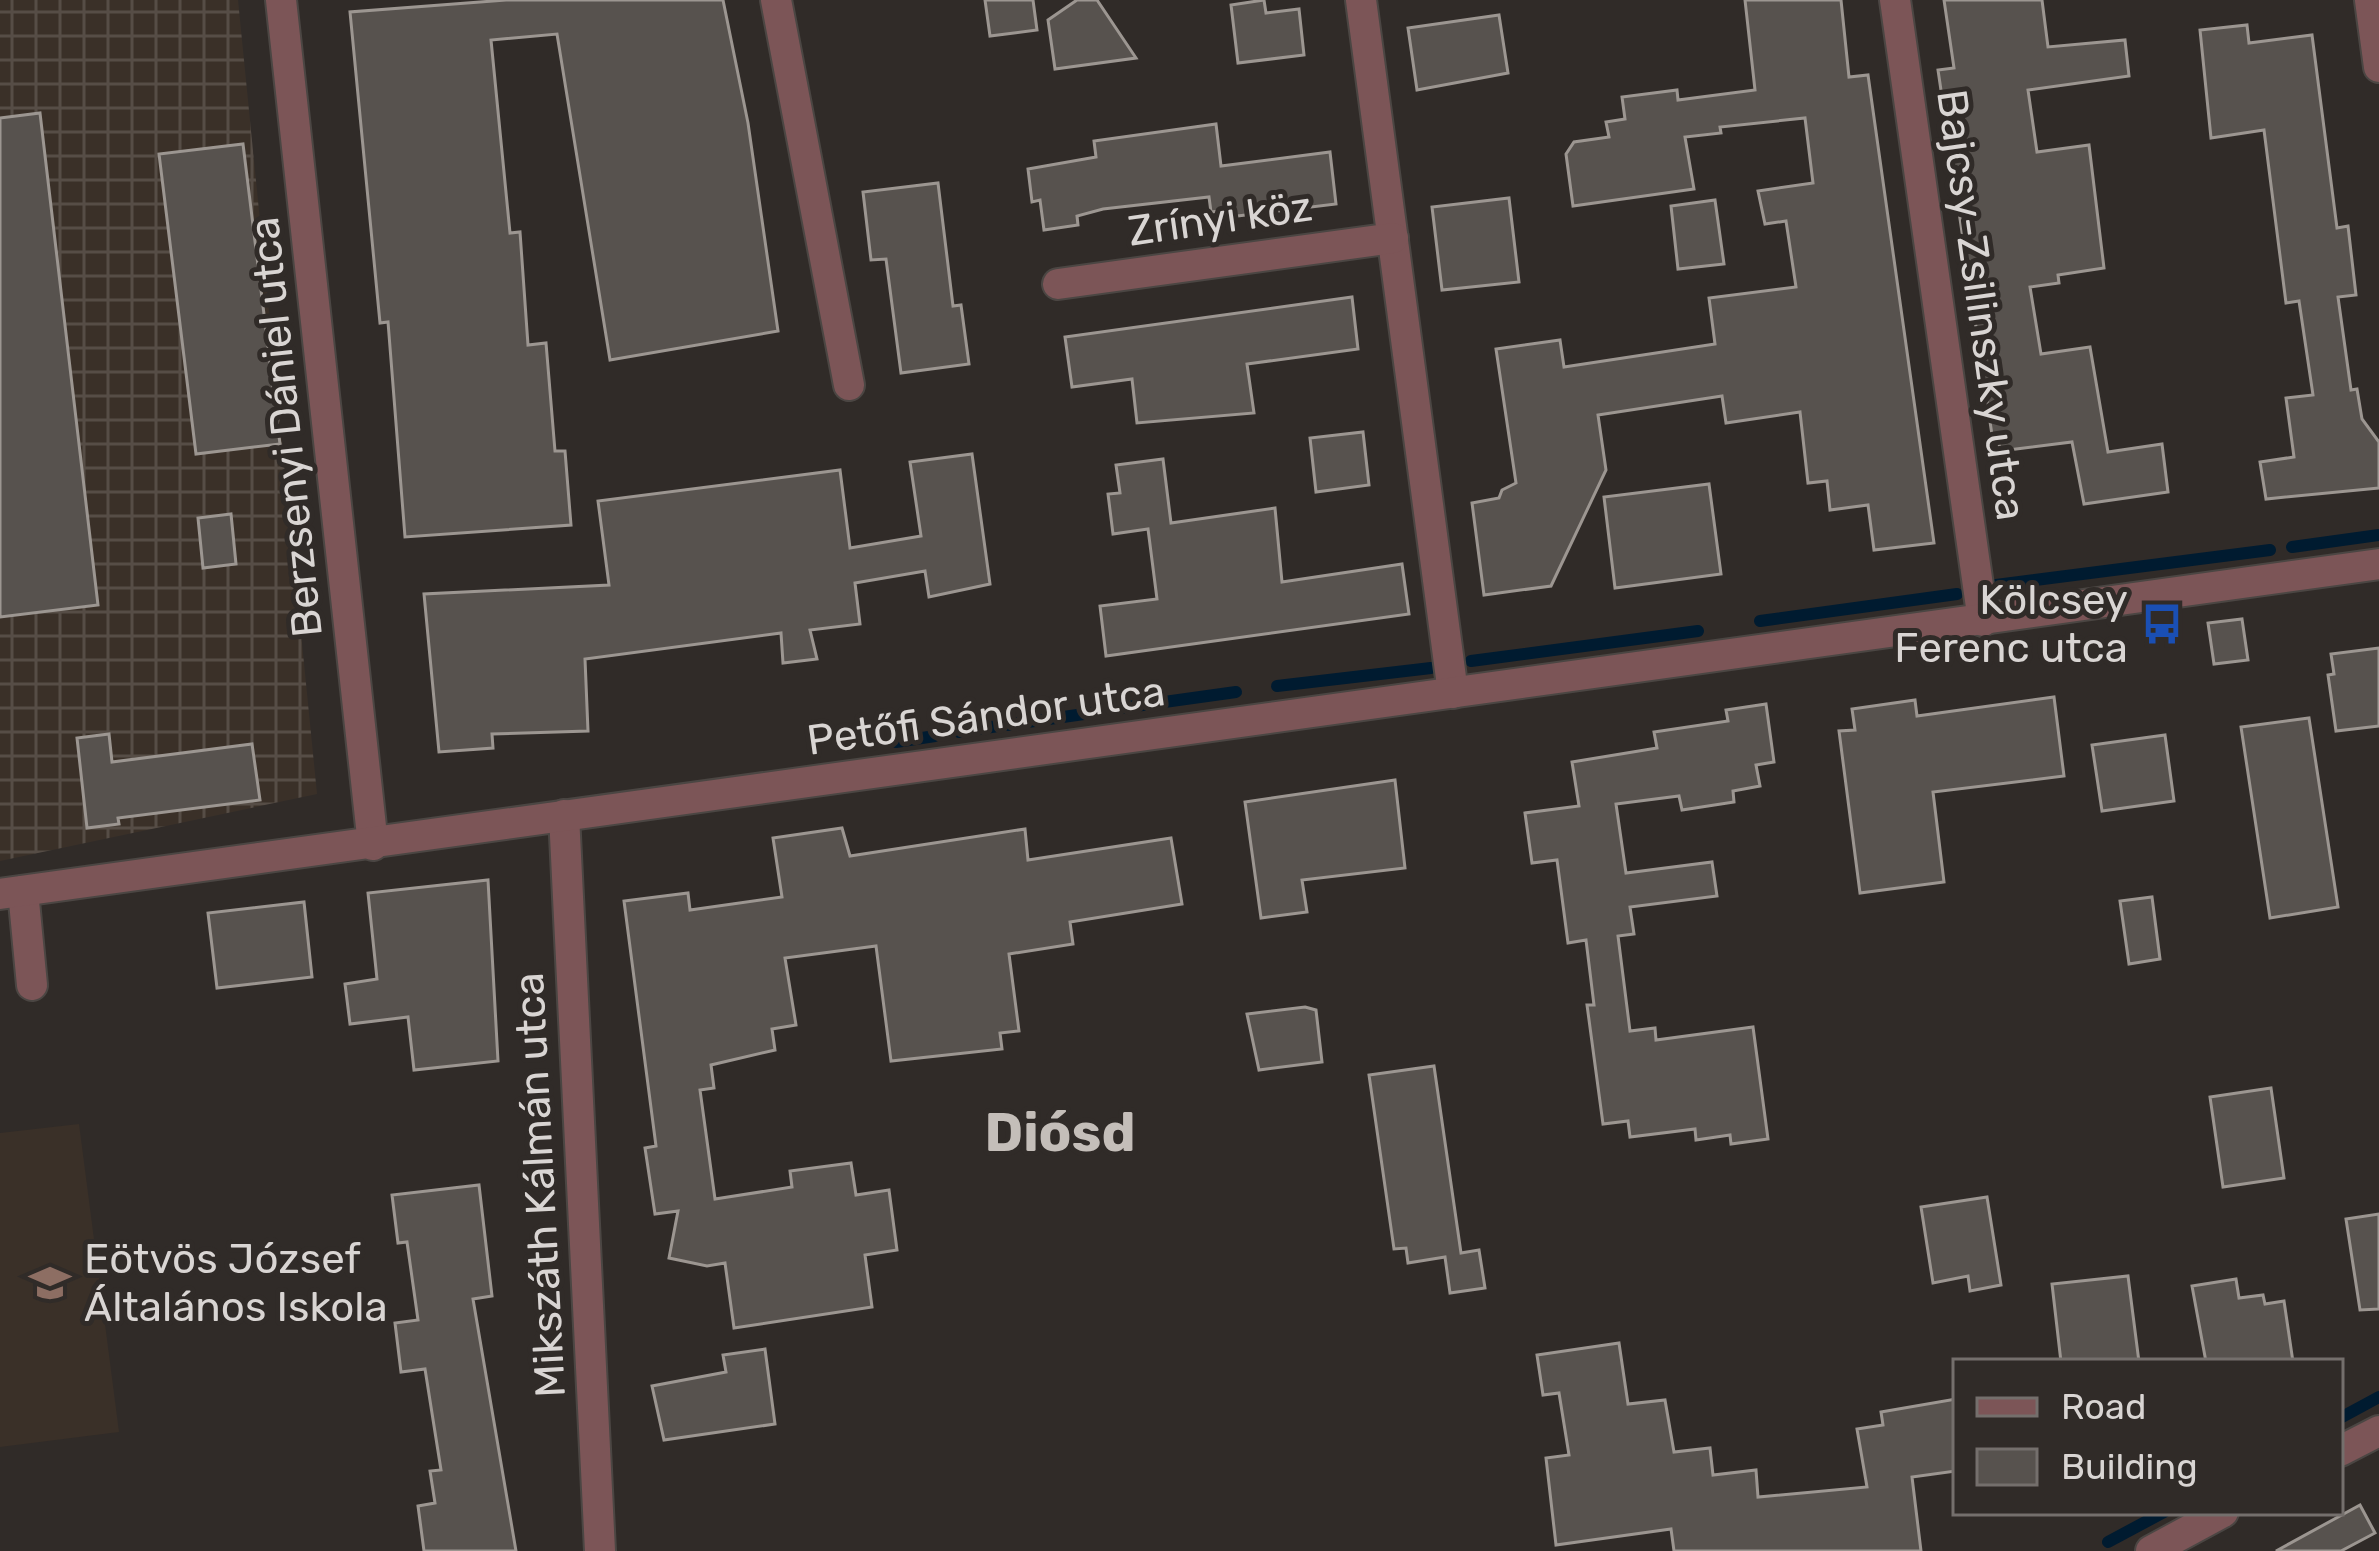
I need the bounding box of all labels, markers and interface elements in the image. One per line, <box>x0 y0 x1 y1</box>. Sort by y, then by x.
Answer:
street label: Bajcsy-Zsilinszky utca <box>1926 86 2036 524</box>
street label: Zrínyi köz <box>1125 181 1315 257</box>
street label: Berzsenyi Dániel utca <box>239 214 333 640</box>
place label: Kölcsey Ferenc utca <box>1894 575 2128 673</box>
bus stop icon: Kölcsey Ferenc utca <box>2139 601 2185 647</box>
street label: Petőfi Sándor utca <box>804 666 1168 766</box>
street label: Mikszáth Kálmán utca <box>504 971 576 1399</box>
district label: Diósd <box>984 1101 1136 1165</box>
place label: Eötvös József Általános Iskola <box>84 1234 388 1332</box>
school or university icon: Eötvös József Általános Iskola <box>27 1260 73 1306</box>
legend <box>1953 1359 2343 1515</box>
text: Road <box>2061 1385 2146 1428</box>
text: Building <box>2061 1445 2198 1488</box>

